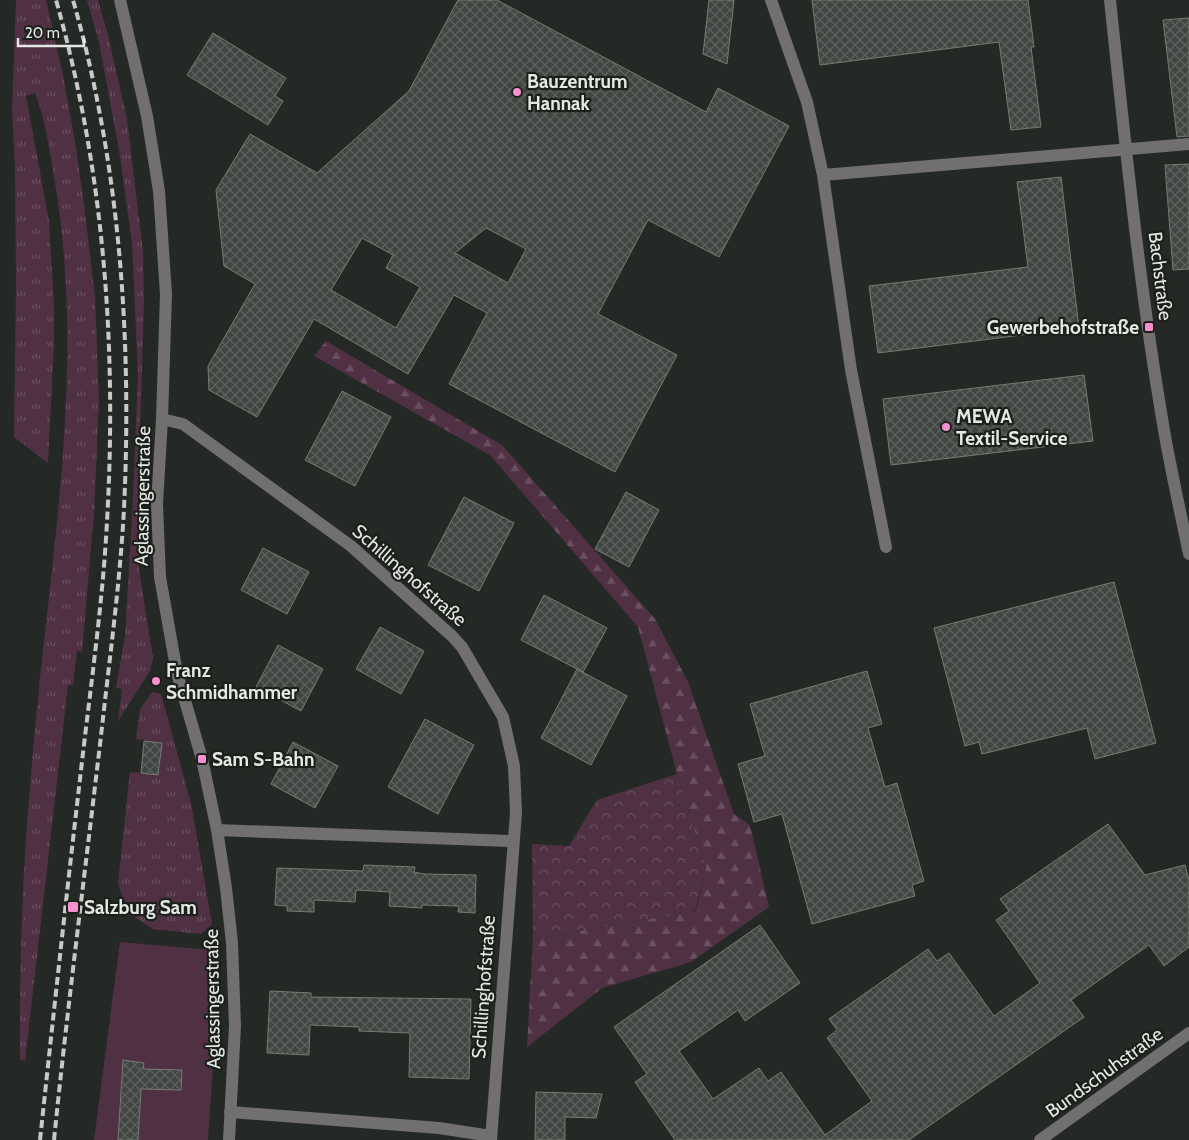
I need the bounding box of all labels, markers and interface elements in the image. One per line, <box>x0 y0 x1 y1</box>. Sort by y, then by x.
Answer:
scale bar <box>18 15 84 47</box>
text: 20 m <box>25 24 60 42</box>
place label: Bauzentrum Hannak <box>527 70 628 115</box>
marker: Bauzentrum Hannak <box>511 86 523 98</box>
street label: Bachstraße <box>1144 230 1177 322</box>
place label: Gewerbehofstraße <box>987 316 1139 339</box>
marker: Gewerbehofstraße <box>1143 321 1155 333</box>
place label: MEWA Textil-Service <box>956 405 1068 450</box>
marker: MEWA Textil-Service <box>940 421 952 433</box>
street label: Aglassingerstraße <box>130 426 155 566</box>
street label: Schillinghofstraße <box>348 519 472 631</box>
place label: Franz Schmidhammer <box>166 659 298 704</box>
marker: Franz Schmidhammer <box>150 675 162 687</box>
place label: Sam S-Bahn <box>212 748 315 771</box>
marker: Sam S-Bahn <box>196 753 208 765</box>
place label: Salzburg Sam <box>84 896 197 919</box>
marker: Salzburg Sam <box>66 900 80 914</box>
street label: Schillinghofstraße <box>467 914 500 1060</box>
street label: Aglassingerstraße <box>200 929 225 1069</box>
street label: Bundschuhstraße <box>1041 1022 1168 1123</box>

